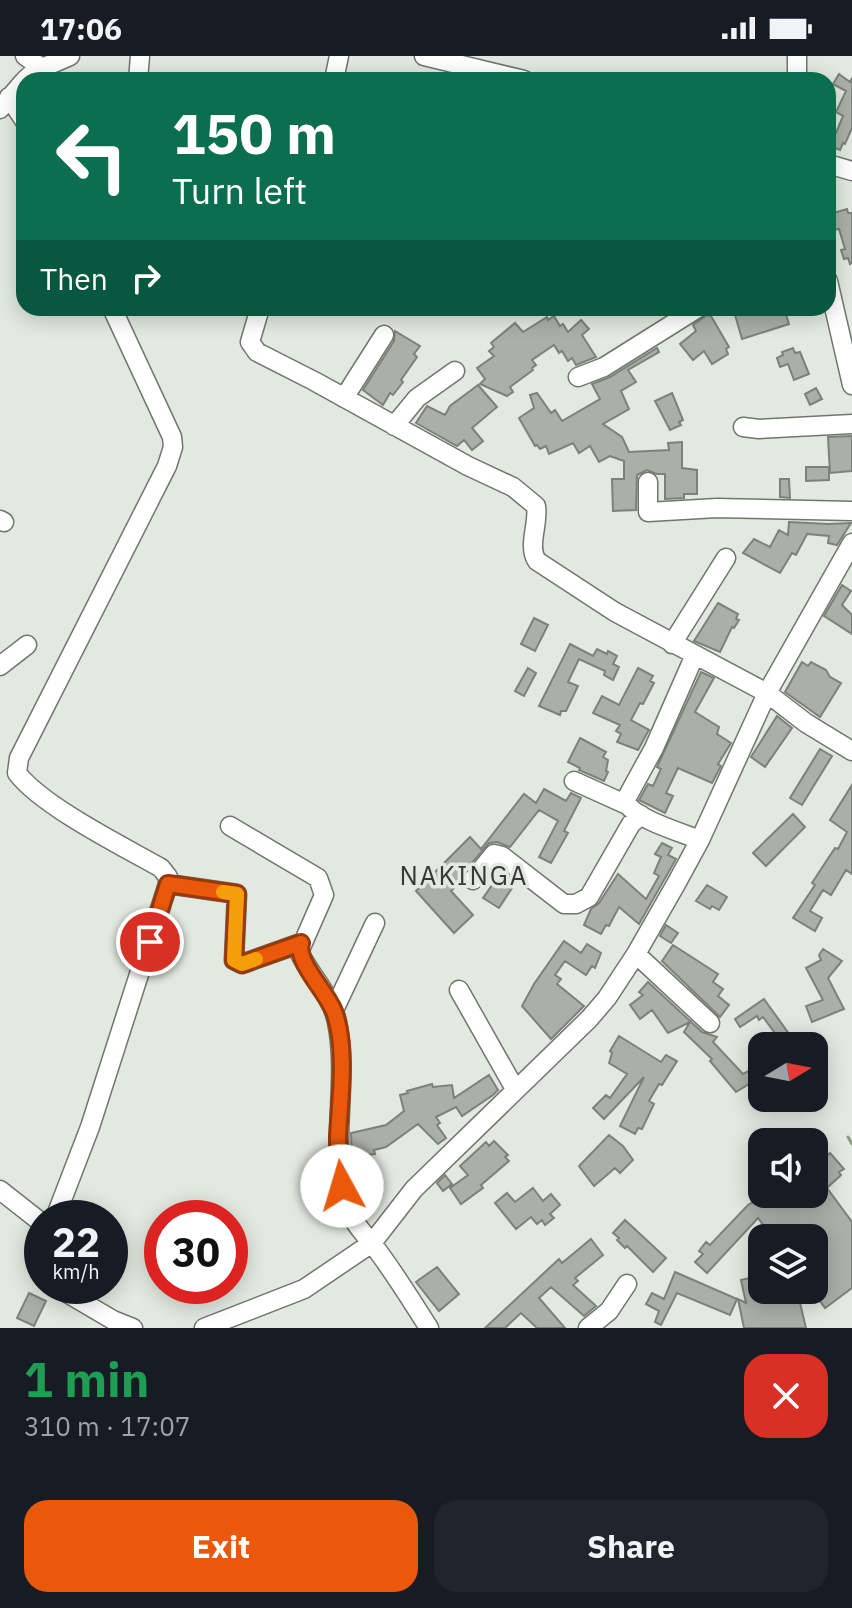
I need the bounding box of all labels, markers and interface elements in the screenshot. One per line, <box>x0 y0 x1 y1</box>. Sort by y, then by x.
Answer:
text: 17:06 <box>40 9 122 48</box>
text: 150 m <box>172 97 336 169</box>
icon: left <box>40 104 144 208</box>
text: Turn left <box>172 167 307 214</box>
icon: right <box>124 256 168 300</box>
text: Then <box>40 259 108 298</box>
district label: NAKINGA <box>399 858 529 892</box>
pin <box>116 908 184 976</box>
icon: arrive <box>128 920 172 964</box>
north arrow <box>748 1032 828 1112</box>
map controls <box>748 1032 828 1304</box>
button: sound <box>748 1128 828 1208</box>
position arrow <box>300 1144 384 1228</box>
speed limit sign: 30 <box>144 1200 248 1304</box>
text: 22 <box>52 1216 100 1268</box>
button: layers <box>748 1224 828 1304</box>
text: km/h <box>52 1258 100 1285</box>
text: 1 min <box>24 1348 149 1410</box>
button: close <box>744 1354 828 1438</box>
text: 310 m · 17:07 <box>24 1409 190 1443</box>
button: Exit <box>24 1500 418 1592</box>
button: Share <box>434 1500 828 1592</box>

